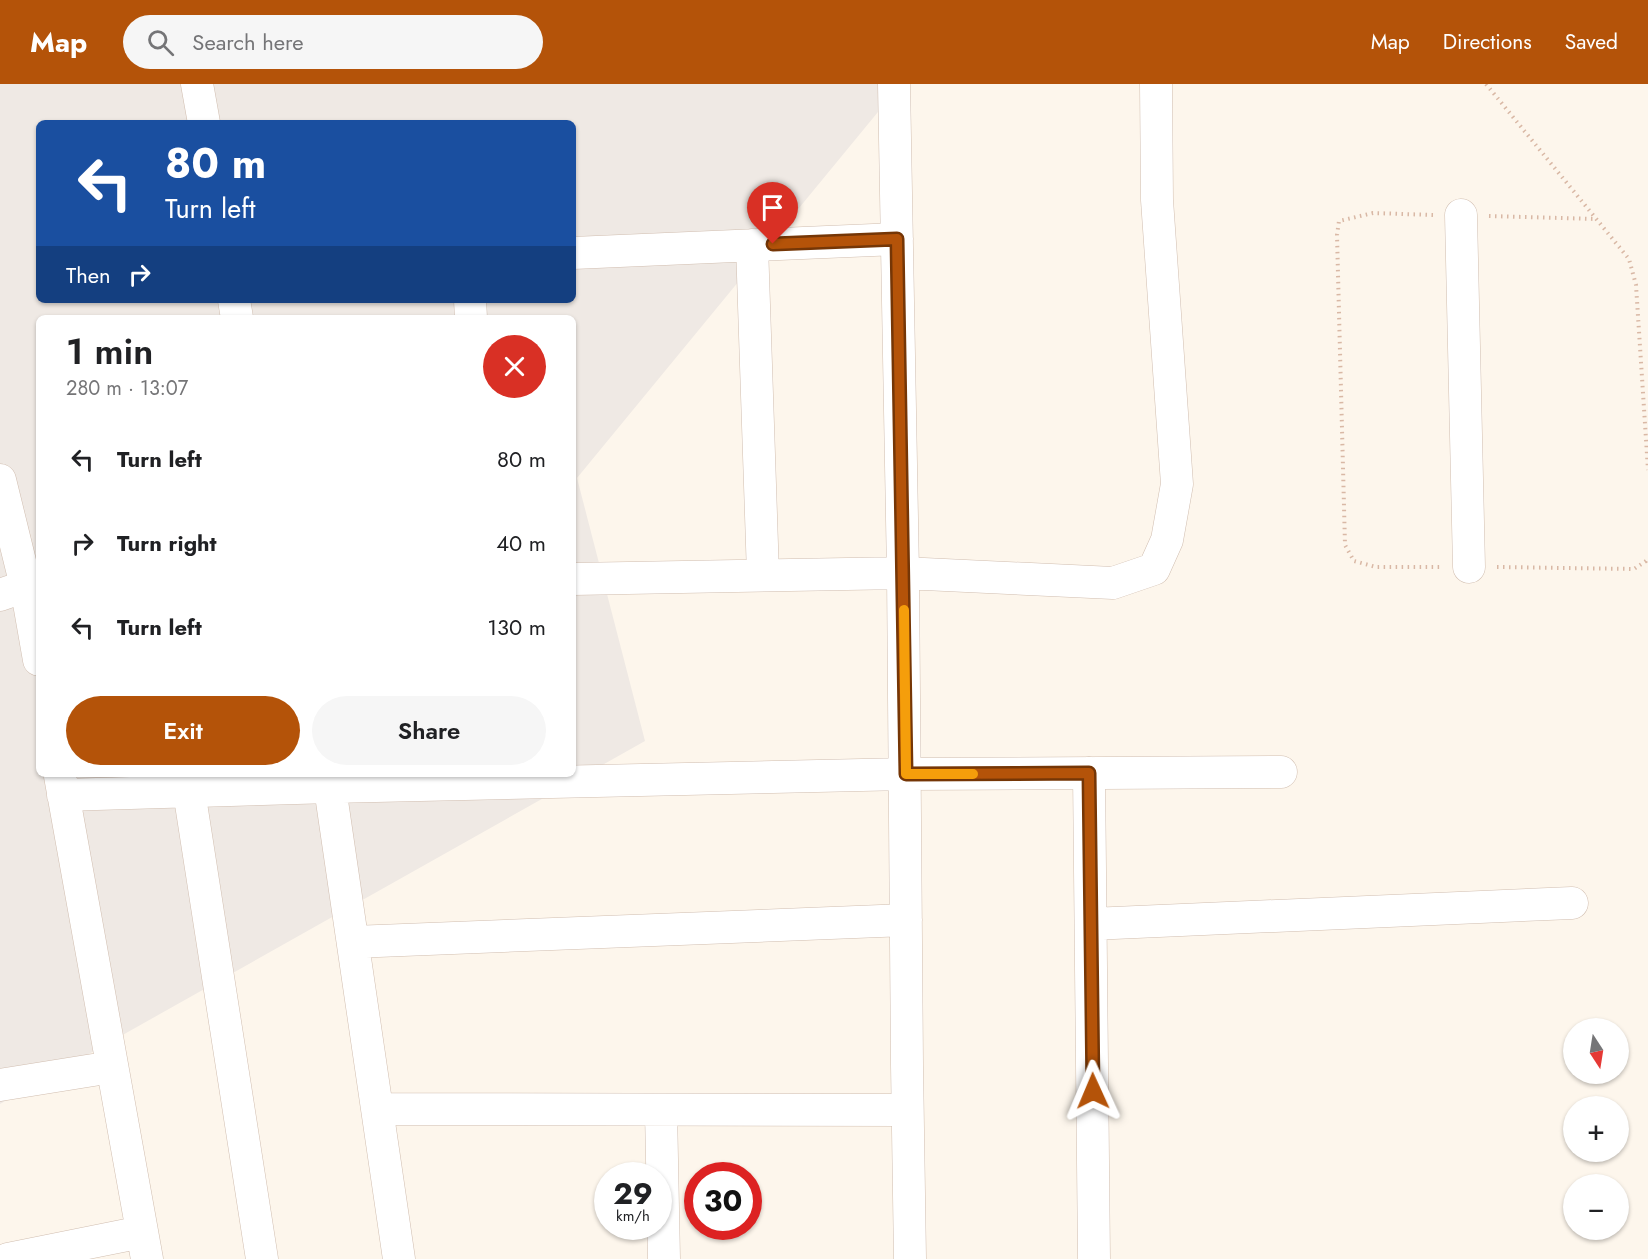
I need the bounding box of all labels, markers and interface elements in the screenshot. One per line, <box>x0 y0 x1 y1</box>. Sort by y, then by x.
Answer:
search box <box>123 15 543 69</box>
text: Map <box>30 22 87 63</box>
icon: search <box>144 26 177 59</box>
text: Search here <box>192 26 304 58</box>
text: Map <box>1371 27 1410 57</box>
text: Directions <box>1443 27 1532 57</box>
text: Saved <box>1565 27 1618 57</box>
text: 80 m <box>165 133 266 194</box>
icon: left <box>66 144 144 222</box>
pin <box>747 182 798 244</box>
text: Turn left <box>165 189 255 228</box>
icon: arrive <box>756 191 789 224</box>
icon: right <box>123 258 156 291</box>
text: Then <box>66 259 111 291</box>
text: 1 min <box>66 325 153 377</box>
button: close <box>483 335 546 398</box>
text: 280 m · 13:07 <box>66 374 188 403</box>
icon: left <box>66 443 99 476</box>
text: Turn left <box>117 443 202 475</box>
text: 80 m <box>497 443 546 475</box>
icon: right <box>66 527 99 560</box>
text: Turn right <box>117 527 217 559</box>
text: 40 m <box>496 527 546 559</box>
icon: left <box>66 611 99 644</box>
text: Turn left <box>117 611 202 643</box>
text: 130 m <box>487 611 546 643</box>
button: Exit <box>66 696 300 765</box>
button: Share <box>312 696 546 765</box>
north arrow <box>1563 1018 1629 1084</box>
map controls <box>1563 1018 1629 1240</box>
position arrow <box>1061 1059 1125 1123</box>
button: + <box>1563 1096 1629 1162</box>
speed limit sign: 30 <box>684 1162 762 1240</box>
text: 29 <box>613 1172 653 1215</box>
button: − <box>1563 1174 1629 1240</box>
text: km/h <box>616 1205 650 1227</box>

